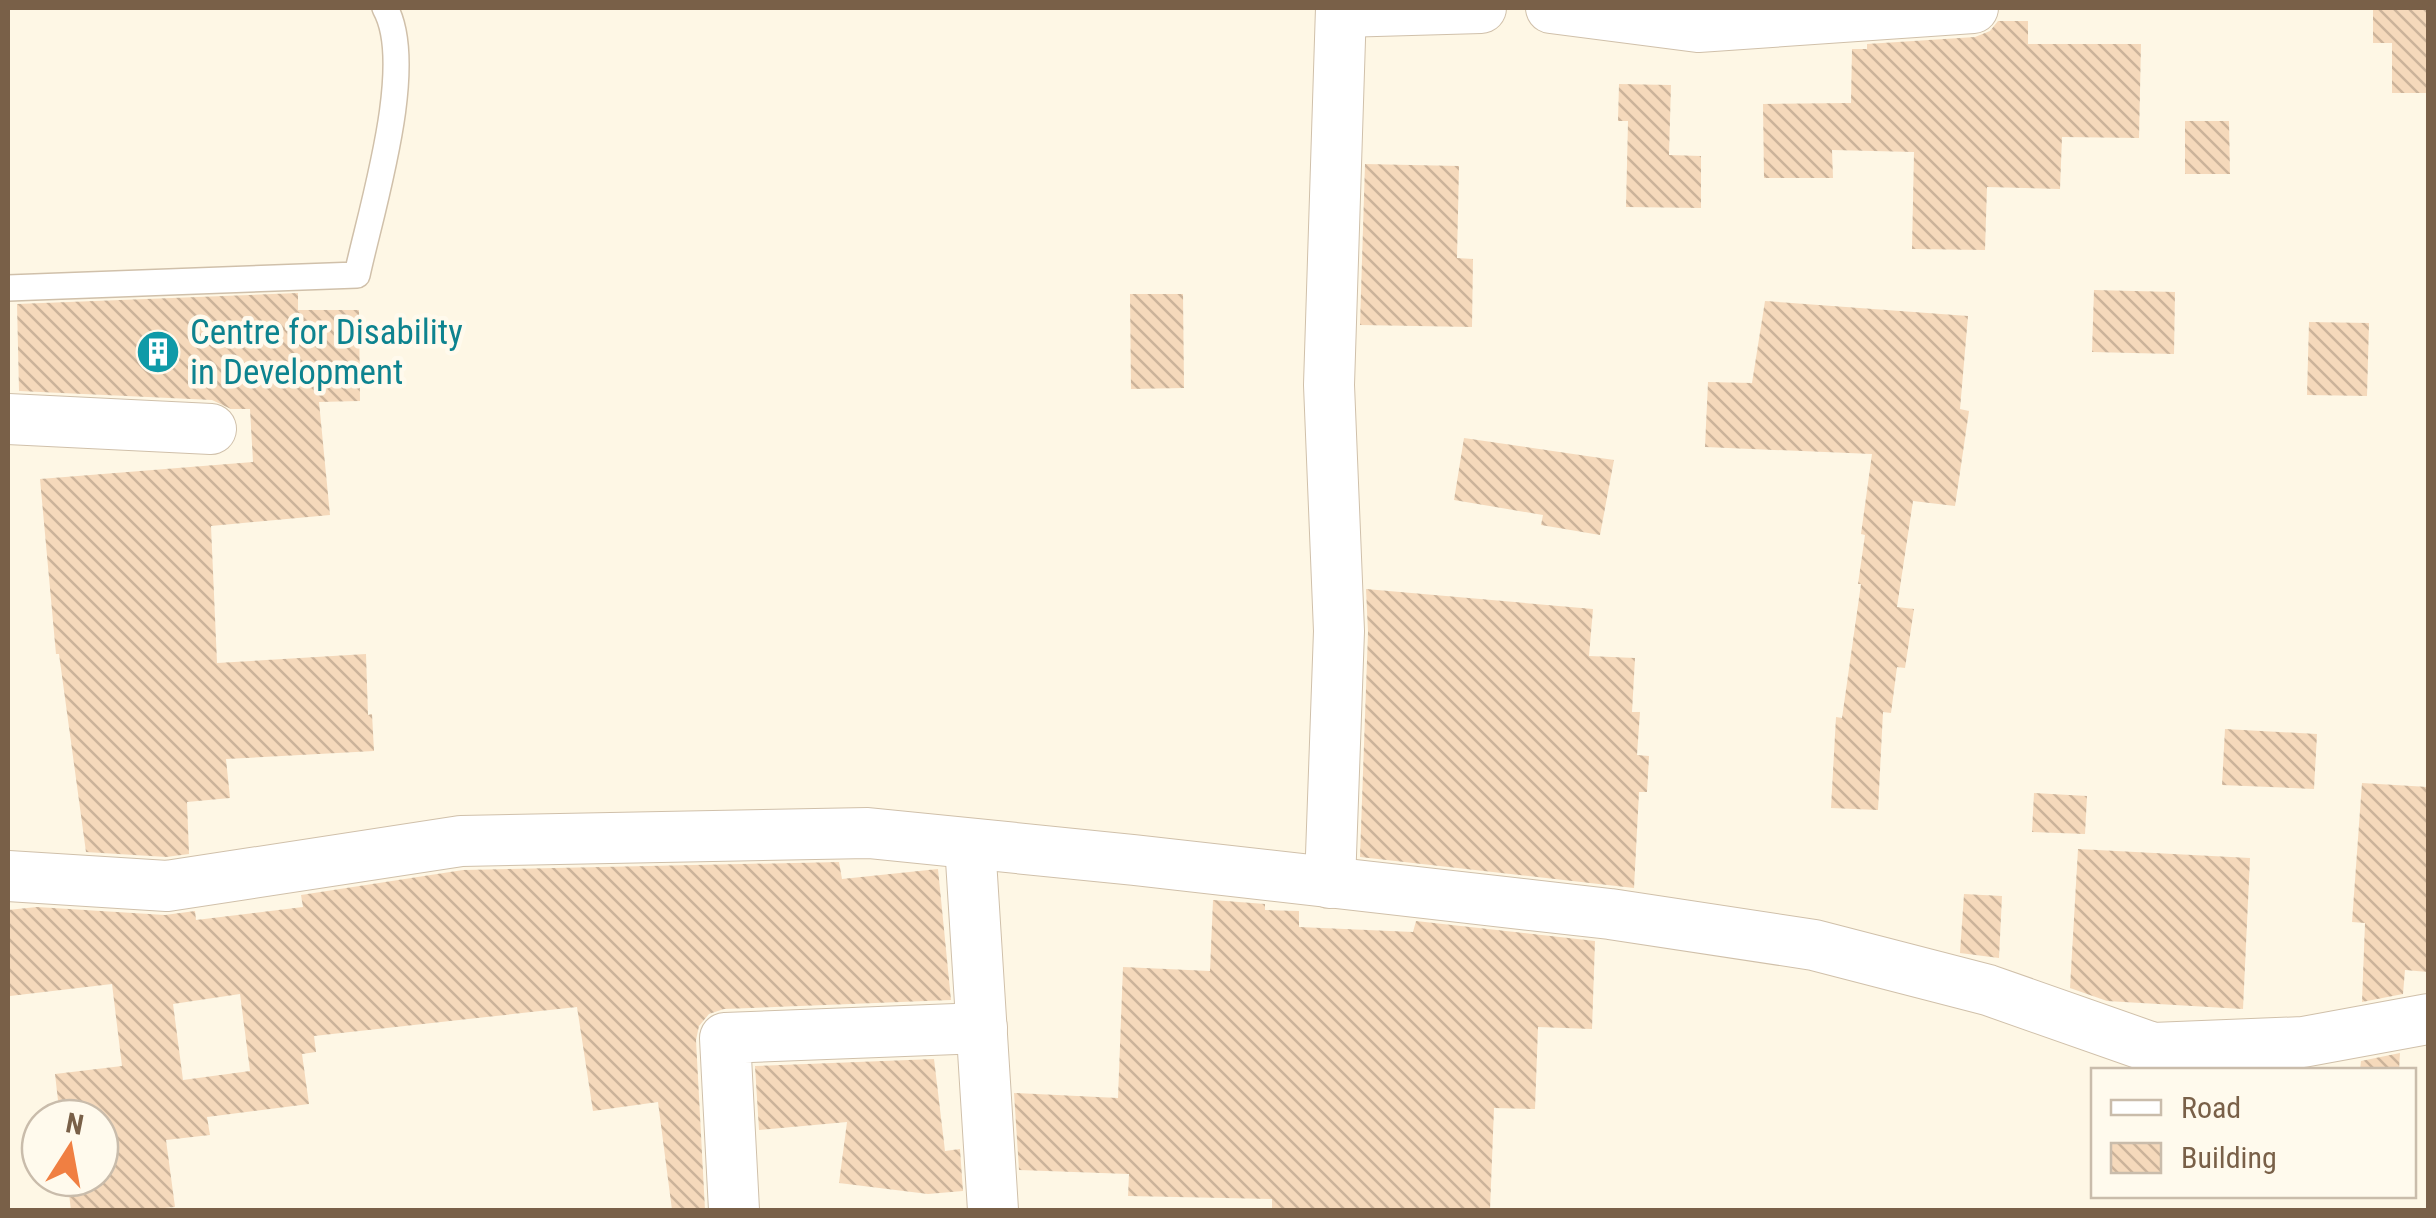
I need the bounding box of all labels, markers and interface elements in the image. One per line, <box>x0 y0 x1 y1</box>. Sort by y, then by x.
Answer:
place label: Centre for Disability in Development <box>190 312 463 393</box>
building icon: Centre for Disability in Development <box>135 329 181 375</box>
legend <box>2091 1068 2416 1198</box>
text: Road <box>2181 1090 2241 1125</box>
north arrow <box>20 1098 120 1198</box>
text: N <box>63 1106 86 1142</box>
text: Building <box>2181 1140 2277 1175</box>

